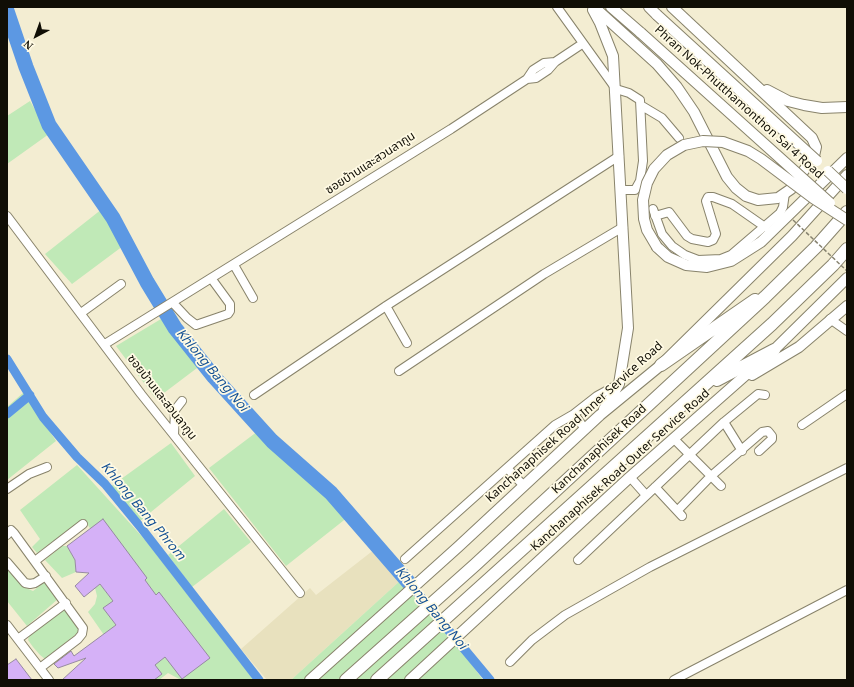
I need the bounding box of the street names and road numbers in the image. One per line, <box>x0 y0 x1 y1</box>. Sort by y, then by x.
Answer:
street label: Phran Nok-Phutthamonthon Sai 4 Road <box>651 23 825 183</box>
street label: ซอยบ้านและสวนลากูน <box>323 130 419 198</box>
street label: Kanchanaphisek Road Inner Service Road <box>484 340 666 506</box>
street label: ซอยบ้านและสวนลากูน <box>123 353 199 443</box>
street label: Kanchanaphisek Road Outer Service Road <box>529 387 713 555</box>
street label: Kanchanaphisek Road <box>550 402 650 498</box>

